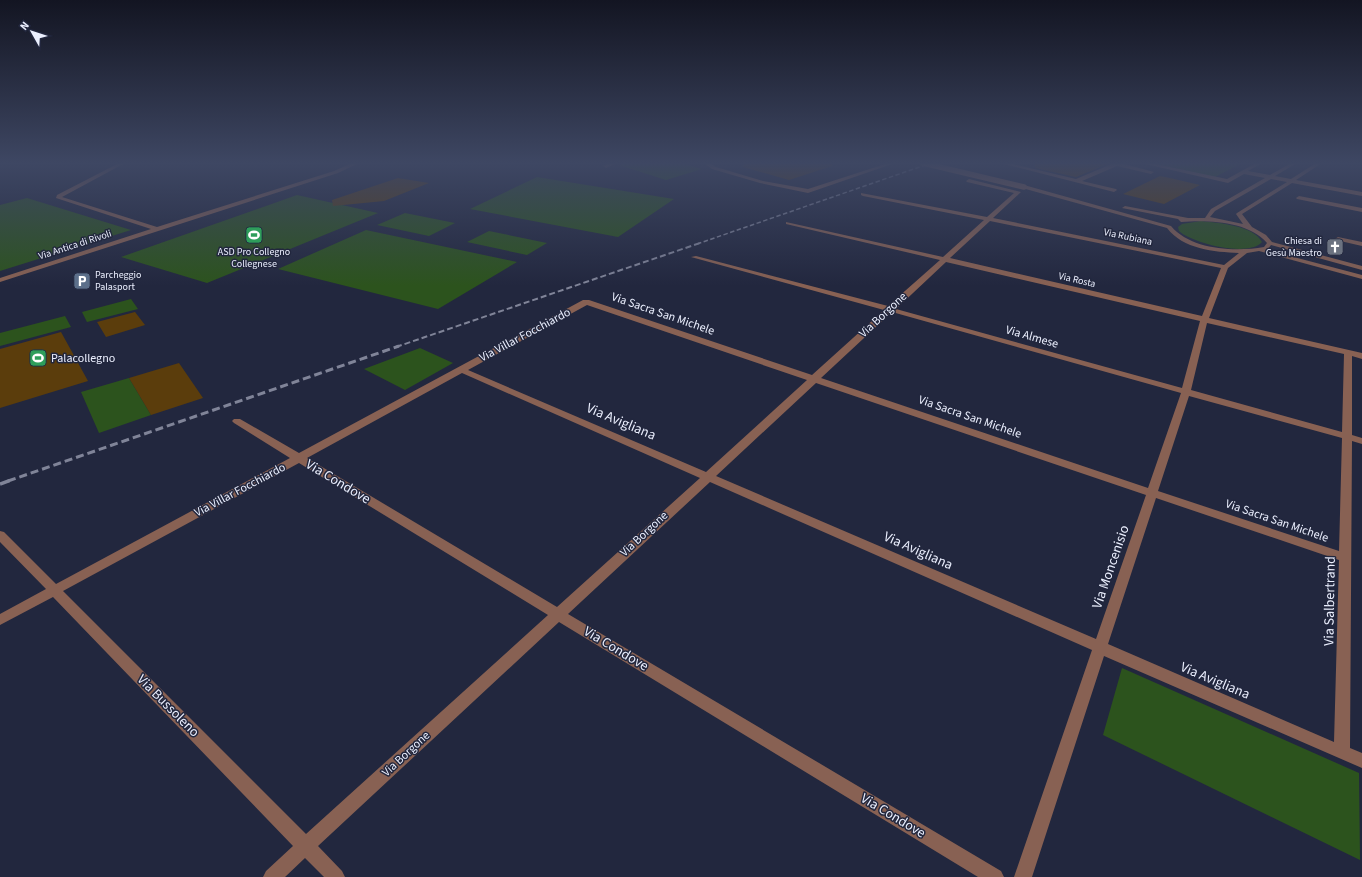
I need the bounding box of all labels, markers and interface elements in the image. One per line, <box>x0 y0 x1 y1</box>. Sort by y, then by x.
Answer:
north arrow <box>12 12 52 52</box>
text: N <box>16 18 33 34</box>
sports icon: ASD Pro Collegno Collegnese <box>244 225 264 245</box>
street label: Via Rubiana <box>1102 225 1154 249</box>
street label: Via Antica di Rivoli <box>37 227 113 263</box>
place label: Chiesa di Gesù Maestro <box>1266 234 1322 260</box>
church icon: Chiesa di Gesù Maestro <box>1325 237 1345 257</box>
place label: ASD Pro Collegno Collegnese <box>218 245 290 271</box>
place label: Parcheggio Palasport <box>95 268 141 294</box>
street label: Via Rosta <box>1057 269 1097 291</box>
parking icon: Parcheggio Palasport <box>72 271 92 291</box>
street label: Via Sacra San Michele <box>609 288 717 340</box>
street label: Via Borgone <box>855 288 911 342</box>
street label: Via Villar Focchiardo <box>476 304 574 366</box>
street label: Via Almese <box>1004 321 1060 353</box>
sports icon: Palacollegno <box>28 348 48 368</box>
place label: Palacollegno <box>51 350 115 367</box>
street label: Via Sacra San Michele <box>916 391 1024 443</box>
street label: Via Avigliana <box>583 398 659 446</box>
street label: Via Condove <box>302 455 374 509</box>
street label: Via Villar Focchiardo <box>191 459 289 521</box>
street label: Via Sacra San Michele <box>1223 495 1331 547</box>
street label: Via Borgone <box>616 507 672 561</box>
street label: Via Moncenisio <box>1087 523 1135 611</box>
street label: Via Avigliana <box>880 527 956 575</box>
street label: Via Salbertrand <box>1319 556 1341 646</box>
street label: Via Condove <box>580 622 652 676</box>
street label: Via Avigliana <box>1177 657 1253 705</box>
street label: Via Bussoleno <box>132 670 204 742</box>
street label: Via Borgone <box>378 727 434 781</box>
street label: Via Condove <box>857 789 929 843</box>

